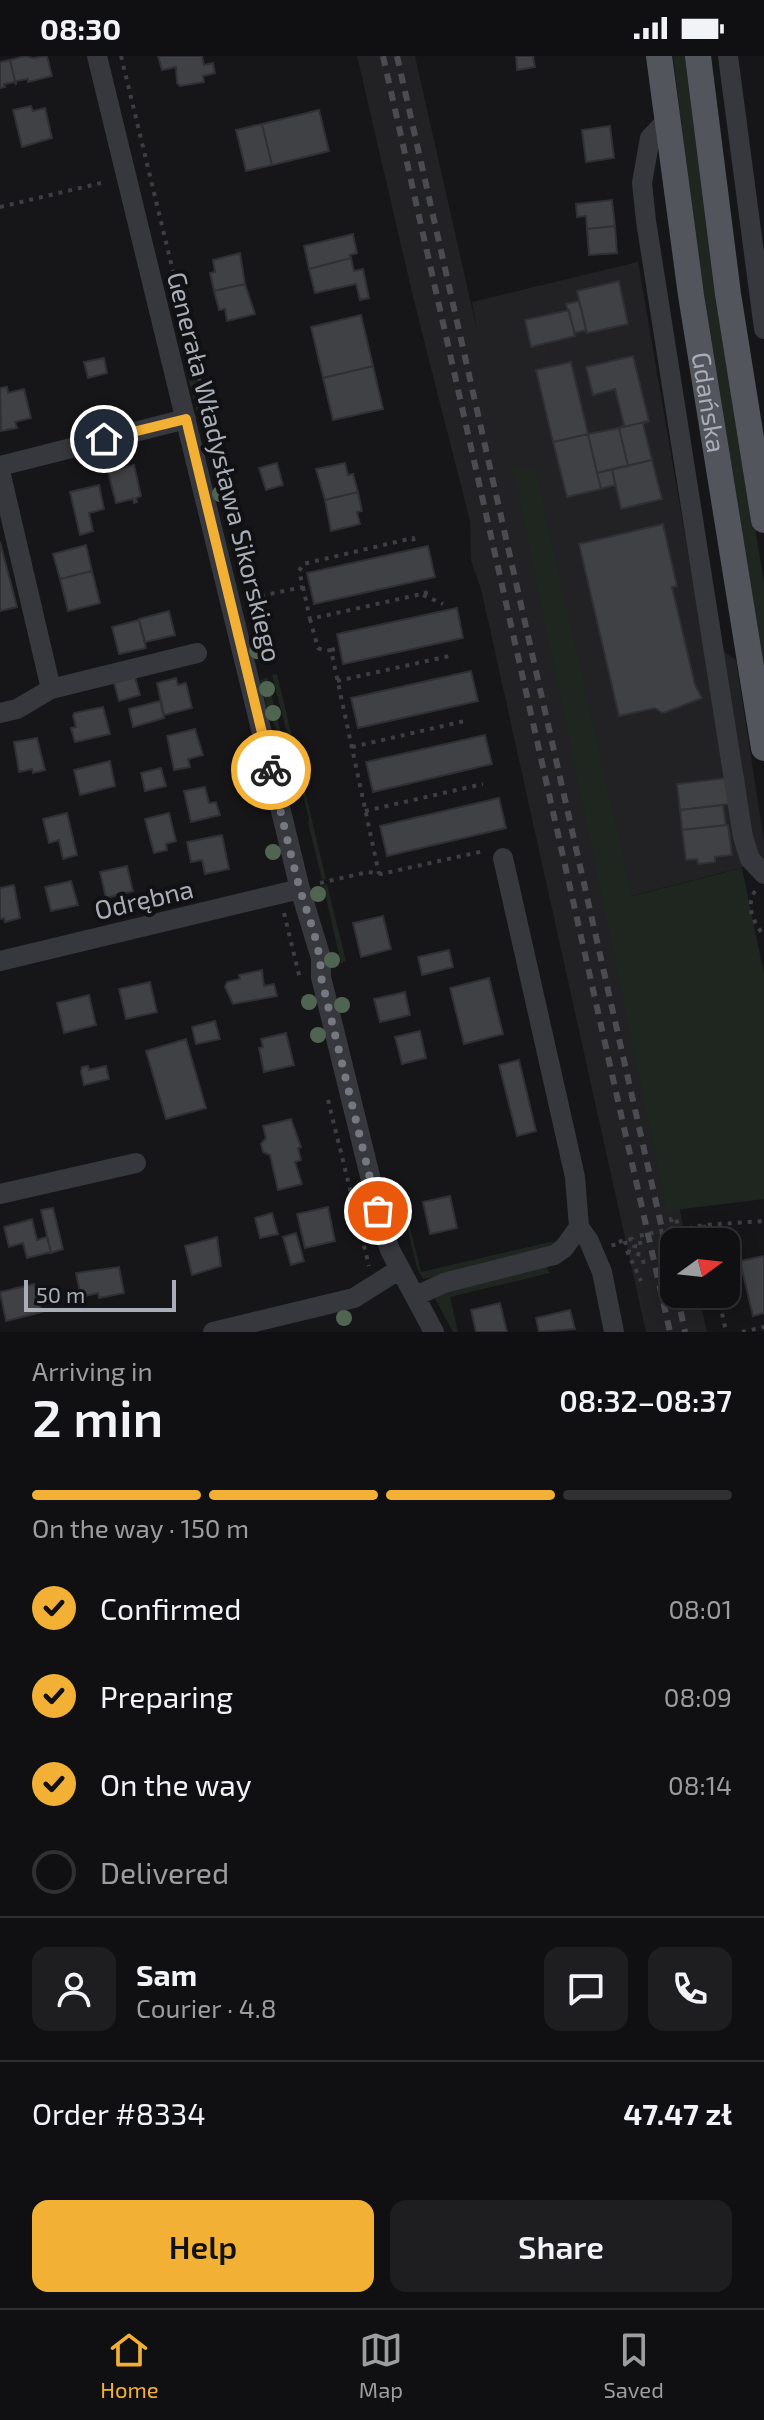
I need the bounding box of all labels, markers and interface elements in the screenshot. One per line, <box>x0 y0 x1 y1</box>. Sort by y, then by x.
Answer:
text: 08:30 <box>40 10 121 46</box>
street label: Generała Władysława Sikorskiego <box>162 268 289 665</box>
street label: Gdańska <box>686 350 733 455</box>
pin <box>70 405 138 473</box>
icon: home <box>82 417 126 461</box>
courier <box>231 730 311 810</box>
icon: bike <box>249 748 293 792</box>
street label: Odrębna <box>91 872 196 925</box>
pin <box>344 1177 412 1245</box>
icon: bag <box>356 1189 400 1233</box>
north arrow <box>660 1228 740 1308</box>
map controls <box>660 1228 740 1308</box>
scale bar <box>24 1276 176 1312</box>
text: 50 m <box>36 1281 85 1307</box>
text: Arriving in <box>32 1355 153 1386</box>
text: 08:32–08:37 <box>559 1382 732 1418</box>
text: 2 min <box>32 1385 163 1447</box>
text: On the way · 150 m <box>32 1512 249 1543</box>
icon: check <box>32 1586 76 1630</box>
text: Confirmed <box>100 1590 241 1626</box>
text: 08:01 <box>668 1593 732 1624</box>
icon: check <box>32 1674 76 1718</box>
text: Preparing <box>100 1678 233 1714</box>
text: 08:09 <box>664 1681 732 1712</box>
icon: check <box>32 1762 76 1806</box>
text: On the way <box>100 1766 252 1802</box>
text: 08:14 <box>668 1769 732 1800</box>
text: Delivered <box>100 1854 229 1890</box>
button: person <box>32 1947 116 2031</box>
button: chat <box>544 1947 628 2031</box>
button: phone <box>648 1947 732 2031</box>
text: Sam <box>136 1956 197 1992</box>
text: Courier · 4.8 <box>136 1992 277 2023</box>
text: Order #8334 <box>32 2095 206 2131</box>
text: 47.47 zł <box>623 2095 732 2131</box>
button: Help <box>32 2200 374 2292</box>
button: Share <box>390 2200 732 2292</box>
tab: Home <box>100 2328 158 2402</box>
tab: Map <box>359 2328 403 2402</box>
tab: Saved <box>603 2328 664 2402</box>

